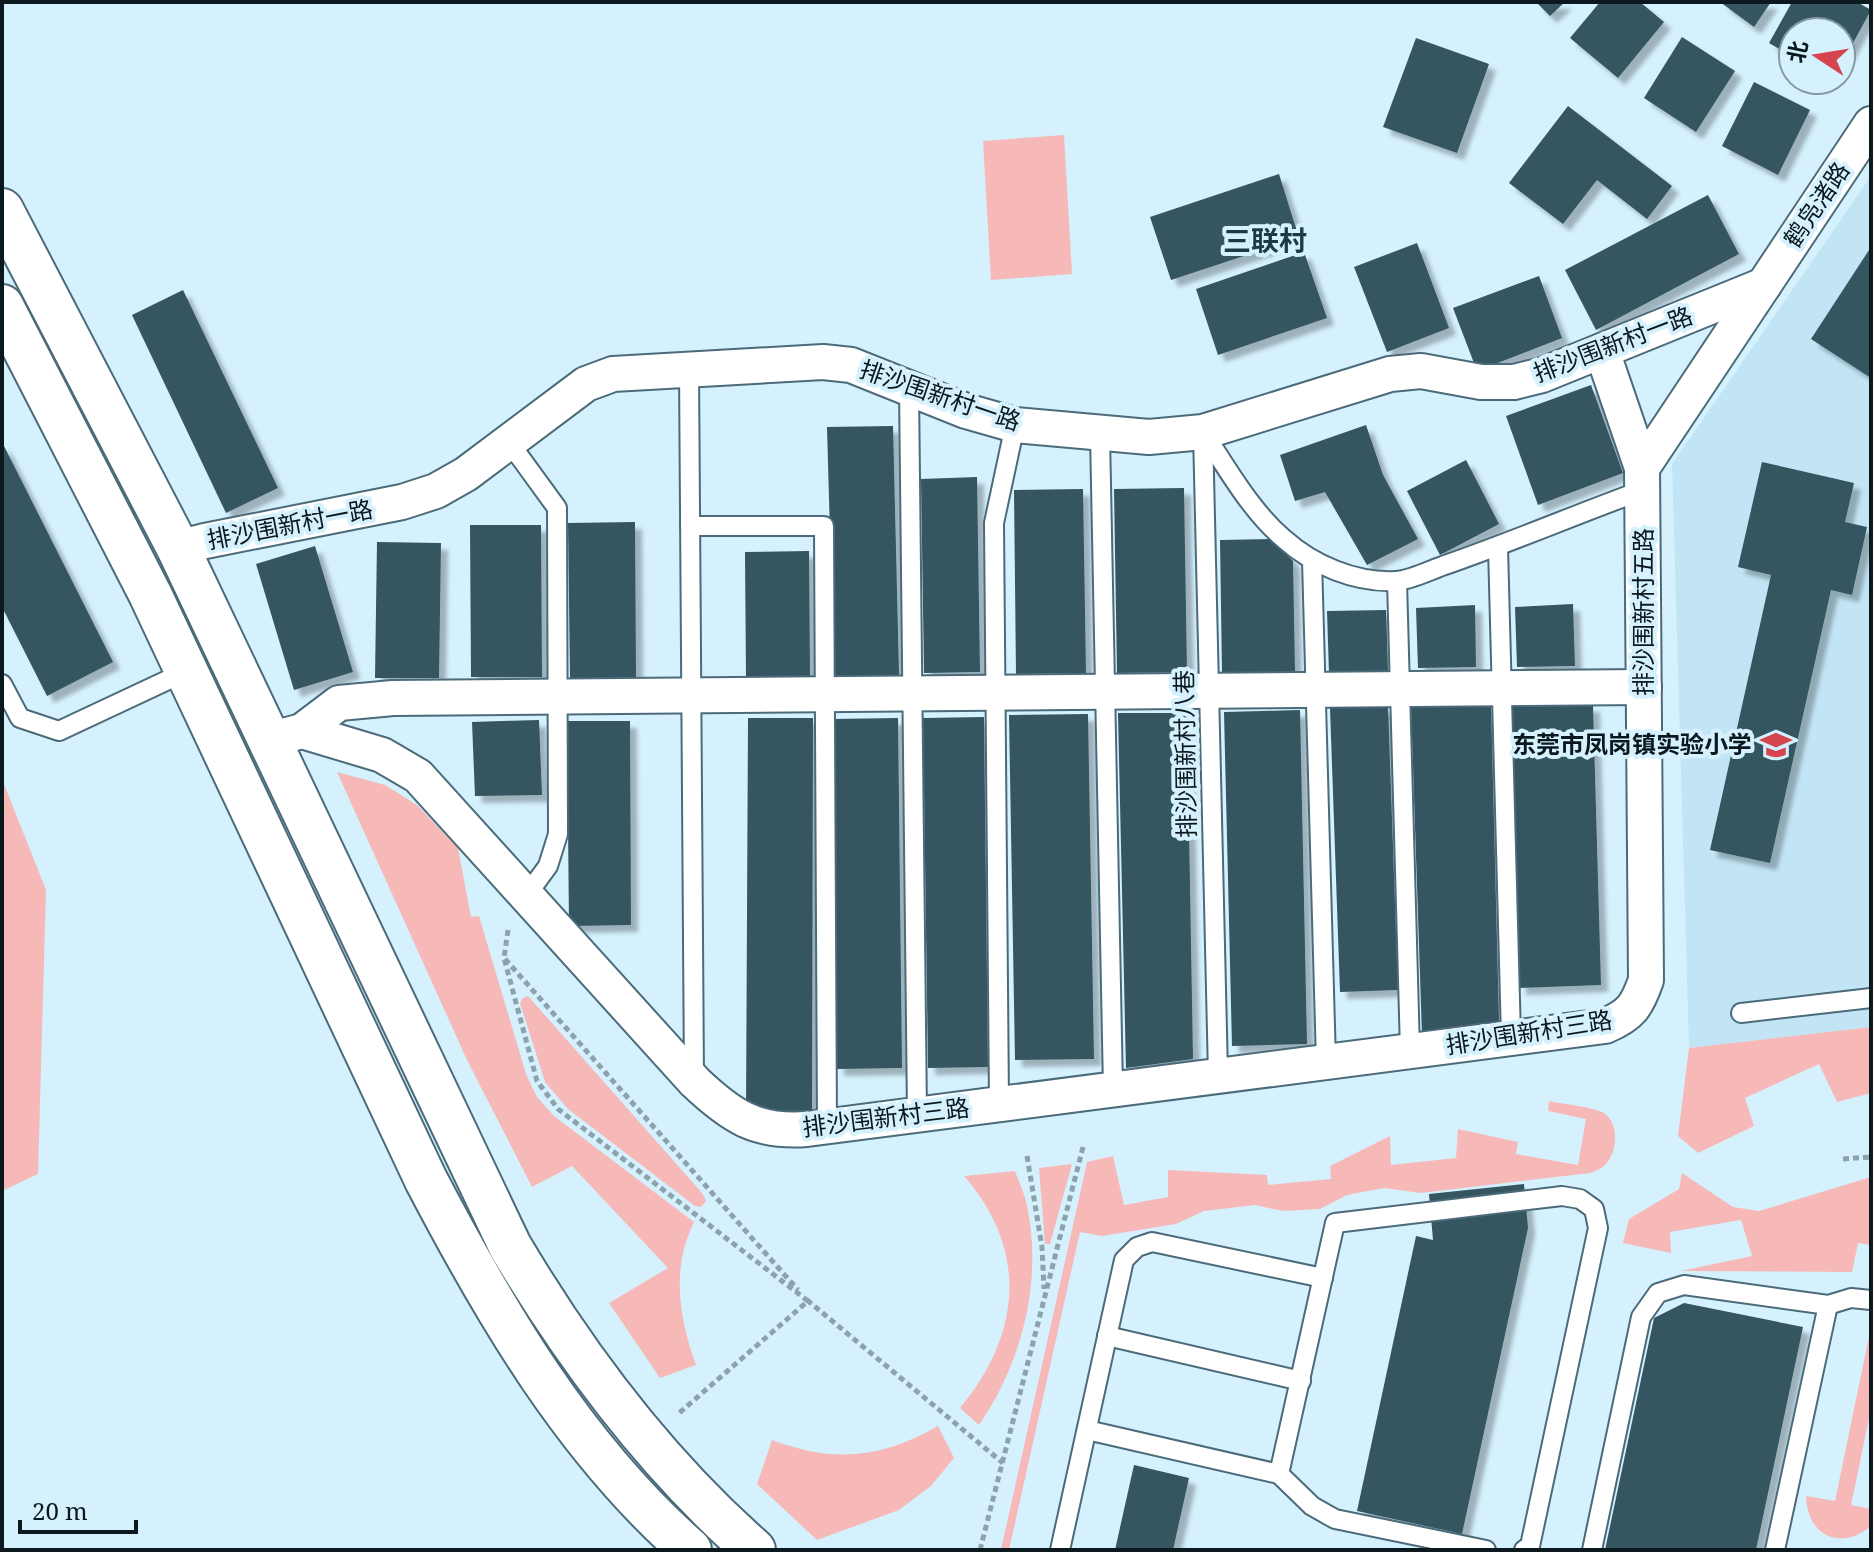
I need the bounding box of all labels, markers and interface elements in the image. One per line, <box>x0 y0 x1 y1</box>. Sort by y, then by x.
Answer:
north arrow <box>1777 16 1857 96</box>
text: 北 <box>1779 38 1813 66</box>
street label: 鹤凫渚路 <box>1775 155 1856 253</box>
district label: 三联村 <box>1223 221 1307 259</box>
street label: 排沙围新村一路 <box>1528 298 1697 389</box>
street label: 排沙围新村一路 <box>856 352 1025 438</box>
street label: 排沙围新村一路 <box>204 491 375 556</box>
street label: 排沙围新村五路 <box>1626 528 1659 696</box>
street label: 排沙围新村八巷 <box>1167 670 1202 838</box>
place label: 东莞市凤岗镇实验小学 <box>1512 727 1752 760</box>
school or university icon: 东莞市凤岗镇实验小学 <box>1759 728 1793 762</box>
street label: 排沙围新村三路 <box>1443 1002 1614 1061</box>
street label: 排沙围新村三路 <box>800 1090 971 1143</box>
scale bar <box>20 1484 136 1534</box>
text: 20 m <box>32 1494 88 1527</box>

